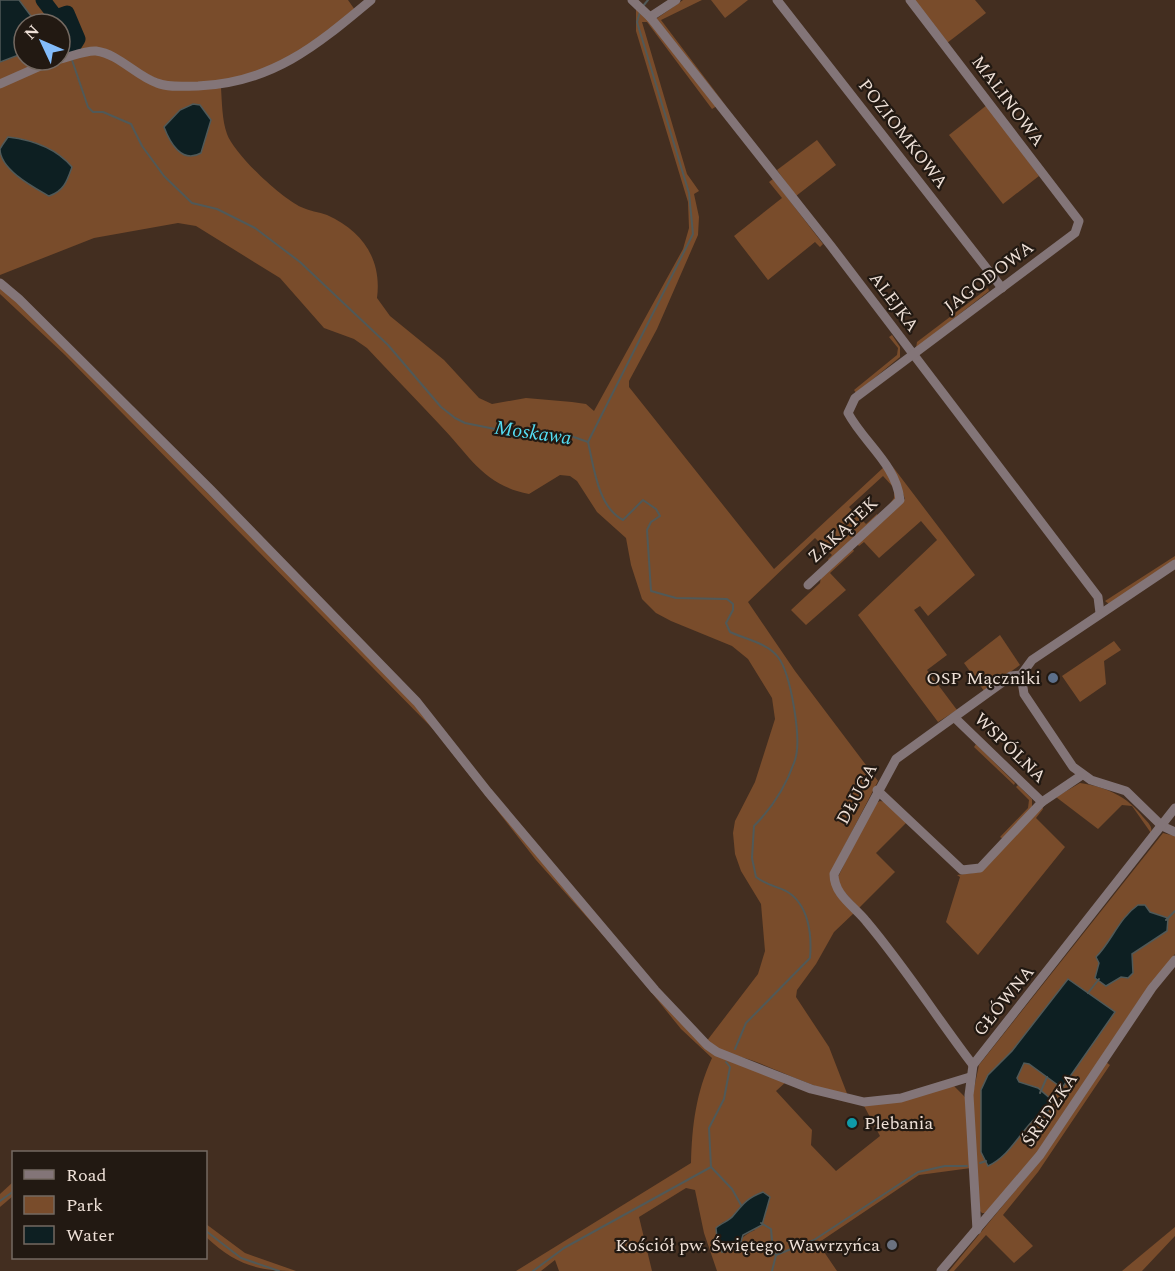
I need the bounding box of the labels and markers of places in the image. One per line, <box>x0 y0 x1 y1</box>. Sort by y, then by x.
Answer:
place label: OSP Mączniki <box>926 665 1041 692</box>
marker: OSP Mączniki <box>1046 671 1060 685</box>
place label: Plebania <box>864 1110 933 1137</box>
marker: Plebania <box>845 1116 859 1130</box>
place label: Kościół pw. Świętego Wawrzyńca <box>615 1232 880 1259</box>
marker: Kościół pw. Świętego Wawrzyńca <box>885 1238 899 1252</box>

